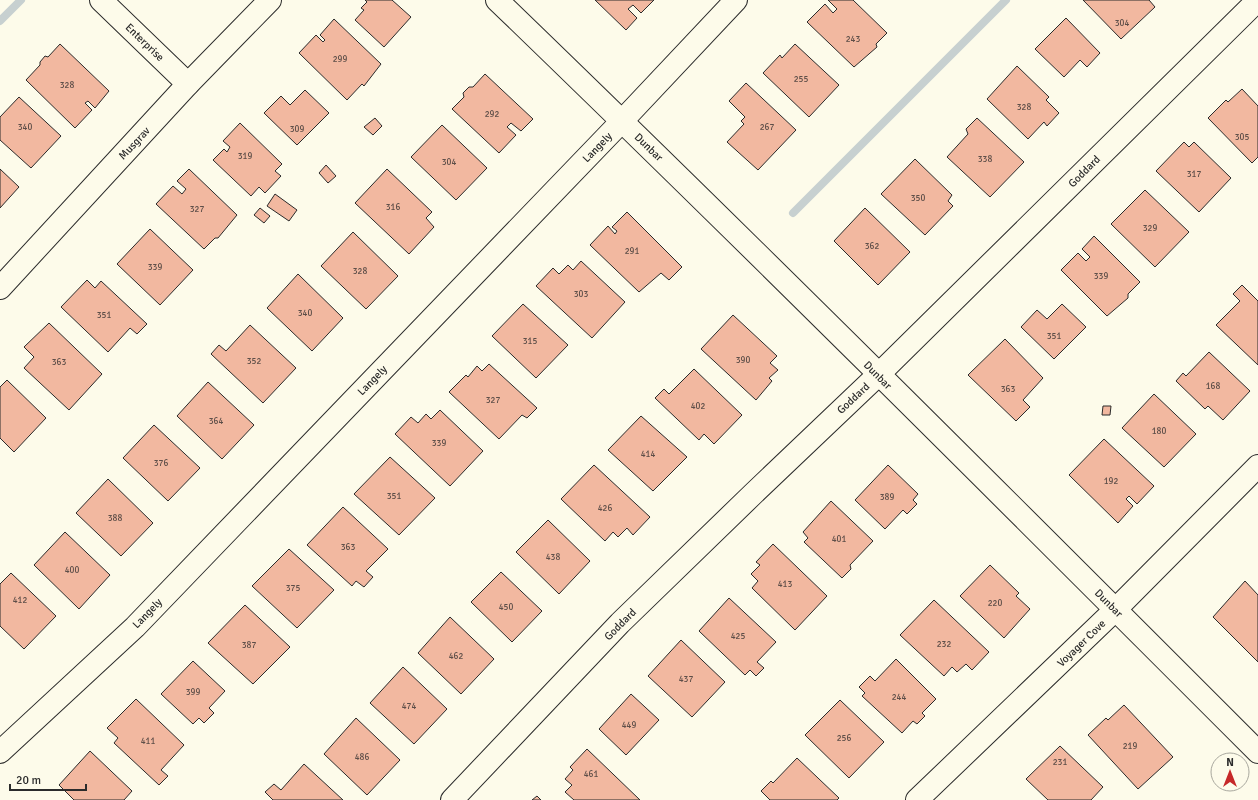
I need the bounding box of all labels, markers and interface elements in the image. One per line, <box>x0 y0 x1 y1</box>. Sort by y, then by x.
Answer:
house number: 304 <box>1115 18 1129 29</box>
street label: Enterprise <box>123 21 167 64</box>
house number: 243 <box>846 34 860 45</box>
house number: 299 <box>333 54 347 65</box>
house number: 255 <box>794 74 808 85</box>
house number: 328 <box>60 80 74 91</box>
house number: 328 <box>1017 102 1031 113</box>
house number: 292 <box>485 109 499 120</box>
house number: 340 <box>18 122 32 133</box>
house number: 267 <box>760 122 774 133</box>
street label: Musgrav <box>116 124 153 162</box>
house number: 309 <box>290 124 304 135</box>
street label: Langely <box>580 129 615 165</box>
street label: Dunbar <box>632 131 666 164</box>
house number: 305 <box>1235 132 1249 143</box>
house number: 319 <box>238 151 252 162</box>
street label: Goddard <box>1066 153 1103 190</box>
house number: 338 <box>978 154 992 165</box>
house number: 304 <box>442 157 456 168</box>
house number: 317 <box>1187 169 1201 180</box>
house number: 350 <box>911 193 925 204</box>
house number: 316 <box>386 202 400 213</box>
house number: 327 <box>190 204 204 215</box>
house number: 329 <box>1143 223 1157 234</box>
house number: 362 <box>865 241 879 252</box>
house number: 291 <box>625 246 639 257</box>
house number: 339 <box>148 262 162 273</box>
house number: 328 <box>353 266 367 277</box>
house number: 339 <box>1094 271 1108 282</box>
house number: 303 <box>574 289 588 300</box>
house number: 340 <box>298 308 312 319</box>
house number: 351 <box>97 310 111 321</box>
house number: 351 <box>1047 331 1061 342</box>
house number: 315 <box>523 336 537 347</box>
house number: 390 <box>736 355 750 366</box>
house number: 352 <box>247 356 261 367</box>
house number: 363 <box>52 357 66 368</box>
street label: Dunbar <box>861 359 894 392</box>
street label: Langely <box>355 362 390 398</box>
street label: Goddard <box>834 380 872 417</box>
house number: 168 <box>1206 381 1220 392</box>
house number: 363 <box>1001 384 1015 395</box>
house number: 327 <box>486 395 500 406</box>
house number: 402 <box>691 401 705 412</box>
house number: 364 <box>209 416 223 427</box>
house number: 180 <box>1152 426 1166 437</box>
house number: 339 <box>432 438 446 449</box>
house number: 414 <box>641 449 655 460</box>
house number: 376 <box>154 458 168 469</box>
house number: 192 <box>1104 476 1118 487</box>
house number: 351 <box>387 491 401 502</box>
house number: 389 <box>880 492 894 503</box>
house number: 426 <box>598 503 612 514</box>
house number: 388 <box>108 513 122 524</box>
house number: 401 <box>832 534 846 545</box>
house number: 363 <box>341 542 355 553</box>
house number: 438 <box>546 552 560 563</box>
house number: 400 <box>65 565 79 576</box>
house number: 413 <box>778 579 792 590</box>
house number: 375 <box>286 583 300 594</box>
street label: Dunbar <box>1092 587 1125 620</box>
house number: 412 <box>13 595 27 606</box>
street label: Langely <box>130 595 165 631</box>
house number: 220 <box>988 598 1002 609</box>
house number: 450 <box>499 602 513 613</box>
street label: Goddard <box>602 606 639 643</box>
street label: Voyager Cove <box>1054 617 1108 670</box>
house number: 425 <box>731 631 745 642</box>
house number: 232 <box>937 639 951 650</box>
house number: 387 <box>242 640 256 651</box>
house number: 462 <box>449 651 463 662</box>
house number: 437 <box>679 674 693 685</box>
house number: 399 <box>186 687 200 698</box>
house number: 244 <box>892 692 906 703</box>
house number: 474 <box>402 701 416 712</box>
house number: 449 <box>622 720 636 731</box>
house number: 256 <box>837 733 851 744</box>
house number: 411 <box>141 736 155 747</box>
house number: 219 <box>1123 741 1137 752</box>
house number: 486 <box>355 752 369 763</box>
north arrow <box>1210 752 1250 792</box>
text: N <box>1226 756 1234 769</box>
house number: 231 <box>1053 757 1067 768</box>
scale bar <box>10 766 86 792</box>
house number: 461 <box>584 769 598 780</box>
text: 20 m <box>16 773 41 788</box>

